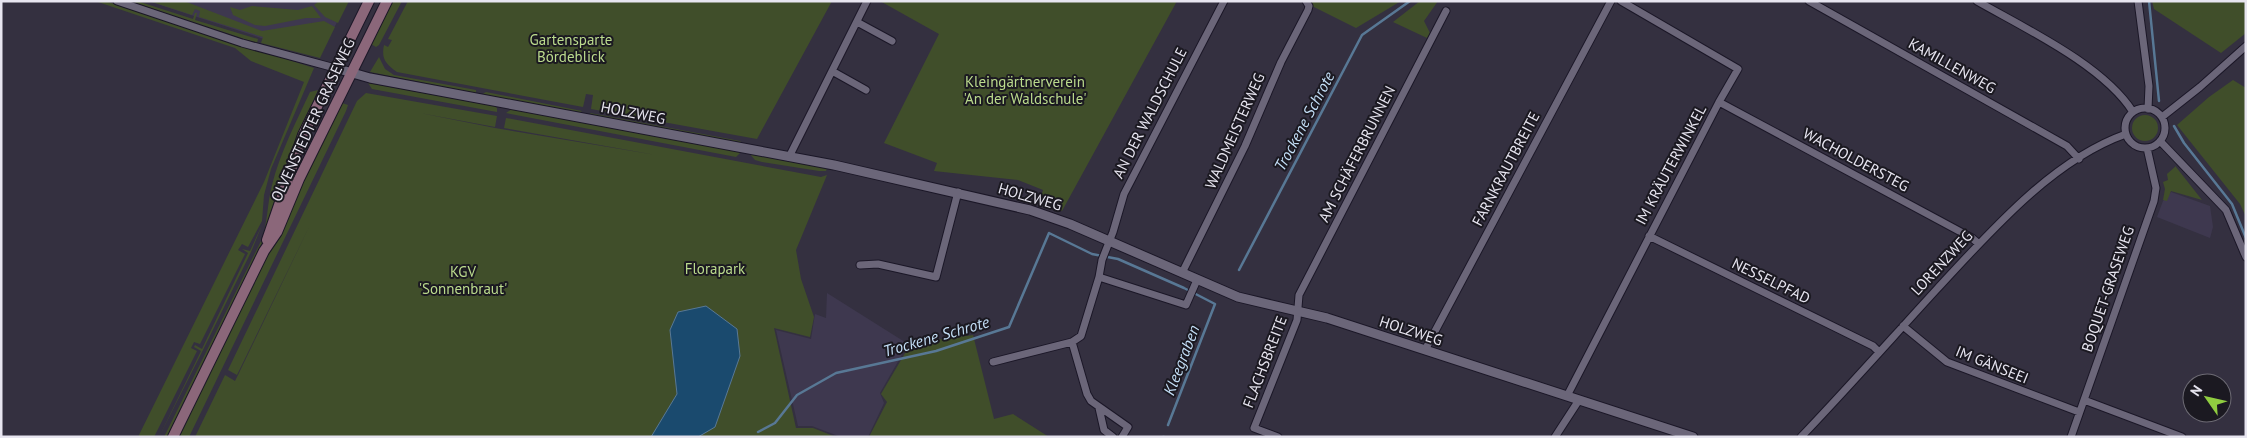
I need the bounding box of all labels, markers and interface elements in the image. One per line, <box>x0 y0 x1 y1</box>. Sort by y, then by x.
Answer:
park label: Gartensparte Bördeblick <box>530 30 612 66</box>
street label: KAMILLENWEG <box>1905 34 1999 97</box>
street label: OLVENSTEDTER GRASEWEG <box>266 35 359 204</box>
street label: AN DER WALDSCHULE <box>1108 44 1191 181</box>
water label: Trockene Schrote <box>1269 67 1339 174</box>
street label: WALDMEISTERWEG <box>1200 70 1269 192</box>
park label: Kleingärtnerverein 'An der Waldschule' <box>963 72 1087 108</box>
street label: AM SCHÄFERBRUNNEN <box>1314 82 1399 225</box>
street label: HOLZWEG <box>599 97 667 128</box>
street label: IM KRÄUTERWINKEL <box>1631 101 1710 228</box>
street label: FARNKRAUTBREITE <box>1467 108 1544 229</box>
street label: WACHOLDERSTEG <box>1800 124 1913 195</box>
street label: HOLZWEG <box>996 178 1064 215</box>
street label: BOQUET-GRASEWEG <box>2077 223 2138 354</box>
street label: LORENZWEG <box>1907 226 1977 299</box>
street label: NESSELPFAD <box>1729 253 1813 308</box>
park label: Florapark <box>685 259 746 278</box>
park label: KGV 'Sonnenbraut' <box>419 262 507 298</box>
water label: Trockene Schrote <box>880 311 992 361</box>
street label: HOLZWEG <box>1377 311 1445 350</box>
street label: FLACHSBREITE <box>1238 313 1291 411</box>
water label: Kleegraben <box>1158 322 1204 398</box>
street label: IM GÄNSEEI <box>1953 341 2031 388</box>
north arrow <box>2182 373 2232 423</box>
text: N <box>2186 382 2206 400</box>

